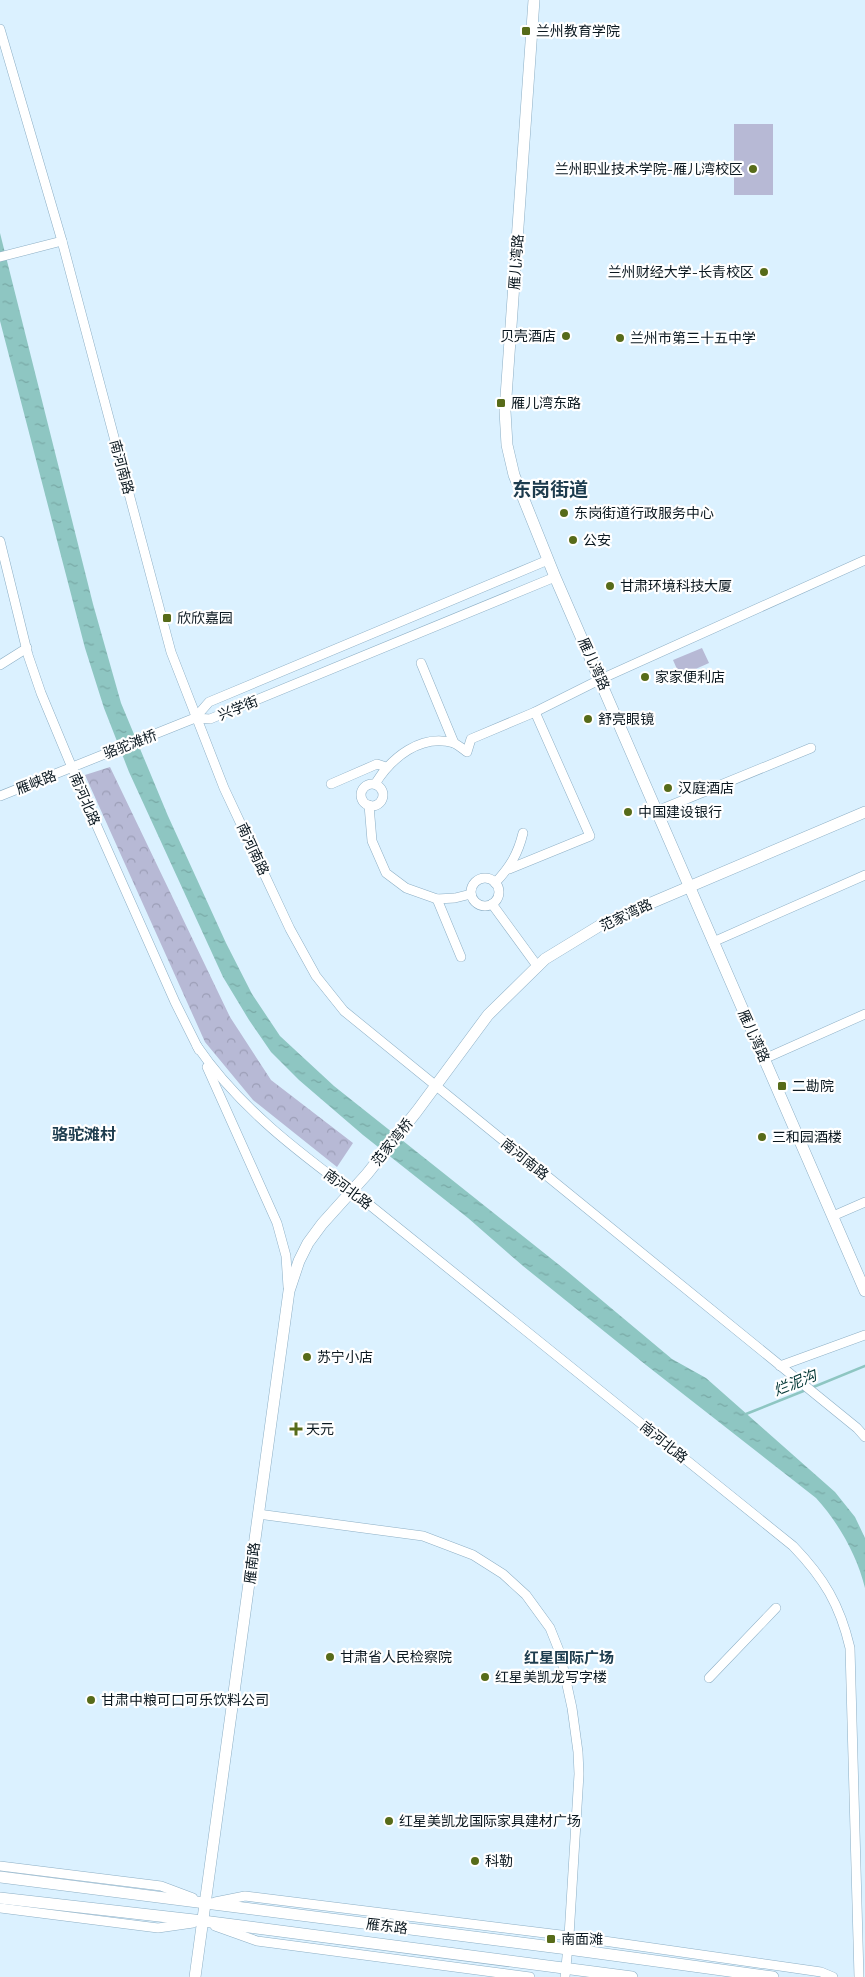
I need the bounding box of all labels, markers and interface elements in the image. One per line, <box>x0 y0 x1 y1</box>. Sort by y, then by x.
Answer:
place label: 兰州教育学院 <box>536 22 620 39</box>
marker: 兰州教育学院 <box>520 25 532 37</box>
place label: 兰州职业技术学院-雁儿湾校区 <box>555 160 743 177</box>
marker: 兰州职业技术学院-雁儿湾校区 <box>747 163 759 175</box>
street label: 雁儿湾路 <box>505 233 526 290</box>
place label: 兰州财经大学-长青校区 <box>608 263 754 280</box>
marker: 兰州财经大学-长青校区 <box>758 266 770 278</box>
place label: 贝壳酒店 <box>500 327 556 344</box>
place label: 兰州市第三十五中学 <box>630 329 756 346</box>
marker: 贝壳酒店 <box>560 330 572 342</box>
marker: 兰州市第三十五中学 <box>614 332 626 344</box>
place label: 雁儿湾东路 <box>511 394 581 411</box>
marker: 雁儿湾东路 <box>495 397 507 409</box>
street label: 南河南路 <box>107 438 138 496</box>
district label: 东岗街道 <box>512 477 588 500</box>
place label: 东岗街道行政服务中心 <box>574 504 714 521</box>
marker: 东岗街道行政服务中心 <box>558 507 570 519</box>
place label: 公安 <box>583 531 611 548</box>
marker: 公安 <box>567 534 579 546</box>
place label: 甘肃环境科技大厦 <box>620 577 732 594</box>
marker: 甘肃环境科技大厦 <box>604 580 616 592</box>
place label: 欣欣嘉园 <box>177 609 233 626</box>
marker: 欣欣嘉园 <box>161 612 173 624</box>
street label: 雁儿湾路 <box>575 635 614 693</box>
place label: 家家便利店 <box>655 668 725 685</box>
marker: 家家便利店 <box>639 671 651 683</box>
street label: 兴学街 <box>215 692 260 723</box>
place label: 舒亮眼镜 <box>598 710 654 727</box>
marker: 舒亮眼镜 <box>582 713 594 725</box>
street label: 骆驼滩桥 <box>101 726 159 762</box>
street label: 雁峡路 <box>13 766 58 797</box>
street label: 南河北路 <box>67 770 104 828</box>
place label: 汉庭酒店 <box>678 779 734 796</box>
marker: 汉庭酒店 <box>662 782 674 794</box>
place label: 中国建设银行 <box>638 803 722 820</box>
marker: 中国建设银行 <box>622 806 634 818</box>
street label: 南河南路 <box>234 820 273 878</box>
street label: 范家湾路 <box>597 895 655 934</box>
street label: 雁儿湾路 <box>735 1007 774 1065</box>
place label: 二勘院 <box>792 1077 834 1094</box>
marker: 二勘院 <box>776 1080 788 1092</box>
street label: 范家湾桥 <box>367 1115 416 1169</box>
district label: 骆驼滩村 <box>52 1124 116 1143</box>
place label: 三和园酒楼 <box>772 1128 842 1145</box>
marker: 三和园酒楼 <box>756 1131 768 1143</box>
street label: 南河南路 <box>498 1134 552 1183</box>
street label: 南河北路 <box>321 1165 376 1212</box>
place label: 苏宁小店 <box>317 1348 373 1365</box>
marker: 苏宁小店 <box>301 1351 313 1363</box>
water label: 烂泥沟 <box>770 1365 821 1399</box>
street label: 南河北路 <box>637 1417 691 1466</box>
place label: 天元 <box>306 1420 334 1437</box>
marker: 天元 <box>290 1423 302 1435</box>
street label: 雁南路 <box>241 1541 262 1585</box>
place label: 甘肃省人民检察院 <box>340 1648 452 1665</box>
district label: 红星国际广场 <box>524 1648 614 1666</box>
marker: 甘肃省人民检察院 <box>324 1651 336 1663</box>
place label: 红星美凯龙写字楼 <box>495 1668 607 1685</box>
marker: 红星美凯龙写字楼 <box>479 1671 491 1683</box>
place label: 甘肃中粮可口可乐饮料公司 <box>101 1691 269 1708</box>
marker: 甘肃中粮可口可乐饮料公司 <box>85 1694 97 1706</box>
place label: 红星美凯龙国际家具建材广场 <box>399 1812 581 1829</box>
marker: 红星美凯龙国际家具建材广场 <box>383 1815 395 1827</box>
place label: 科勒 <box>485 1852 513 1869</box>
marker: 科勒 <box>469 1855 481 1867</box>
street label: 雁东路 <box>365 1915 409 1936</box>
place label: 南面滩 <box>561 1930 603 1947</box>
marker: 南面滩 <box>545 1933 557 1945</box>

